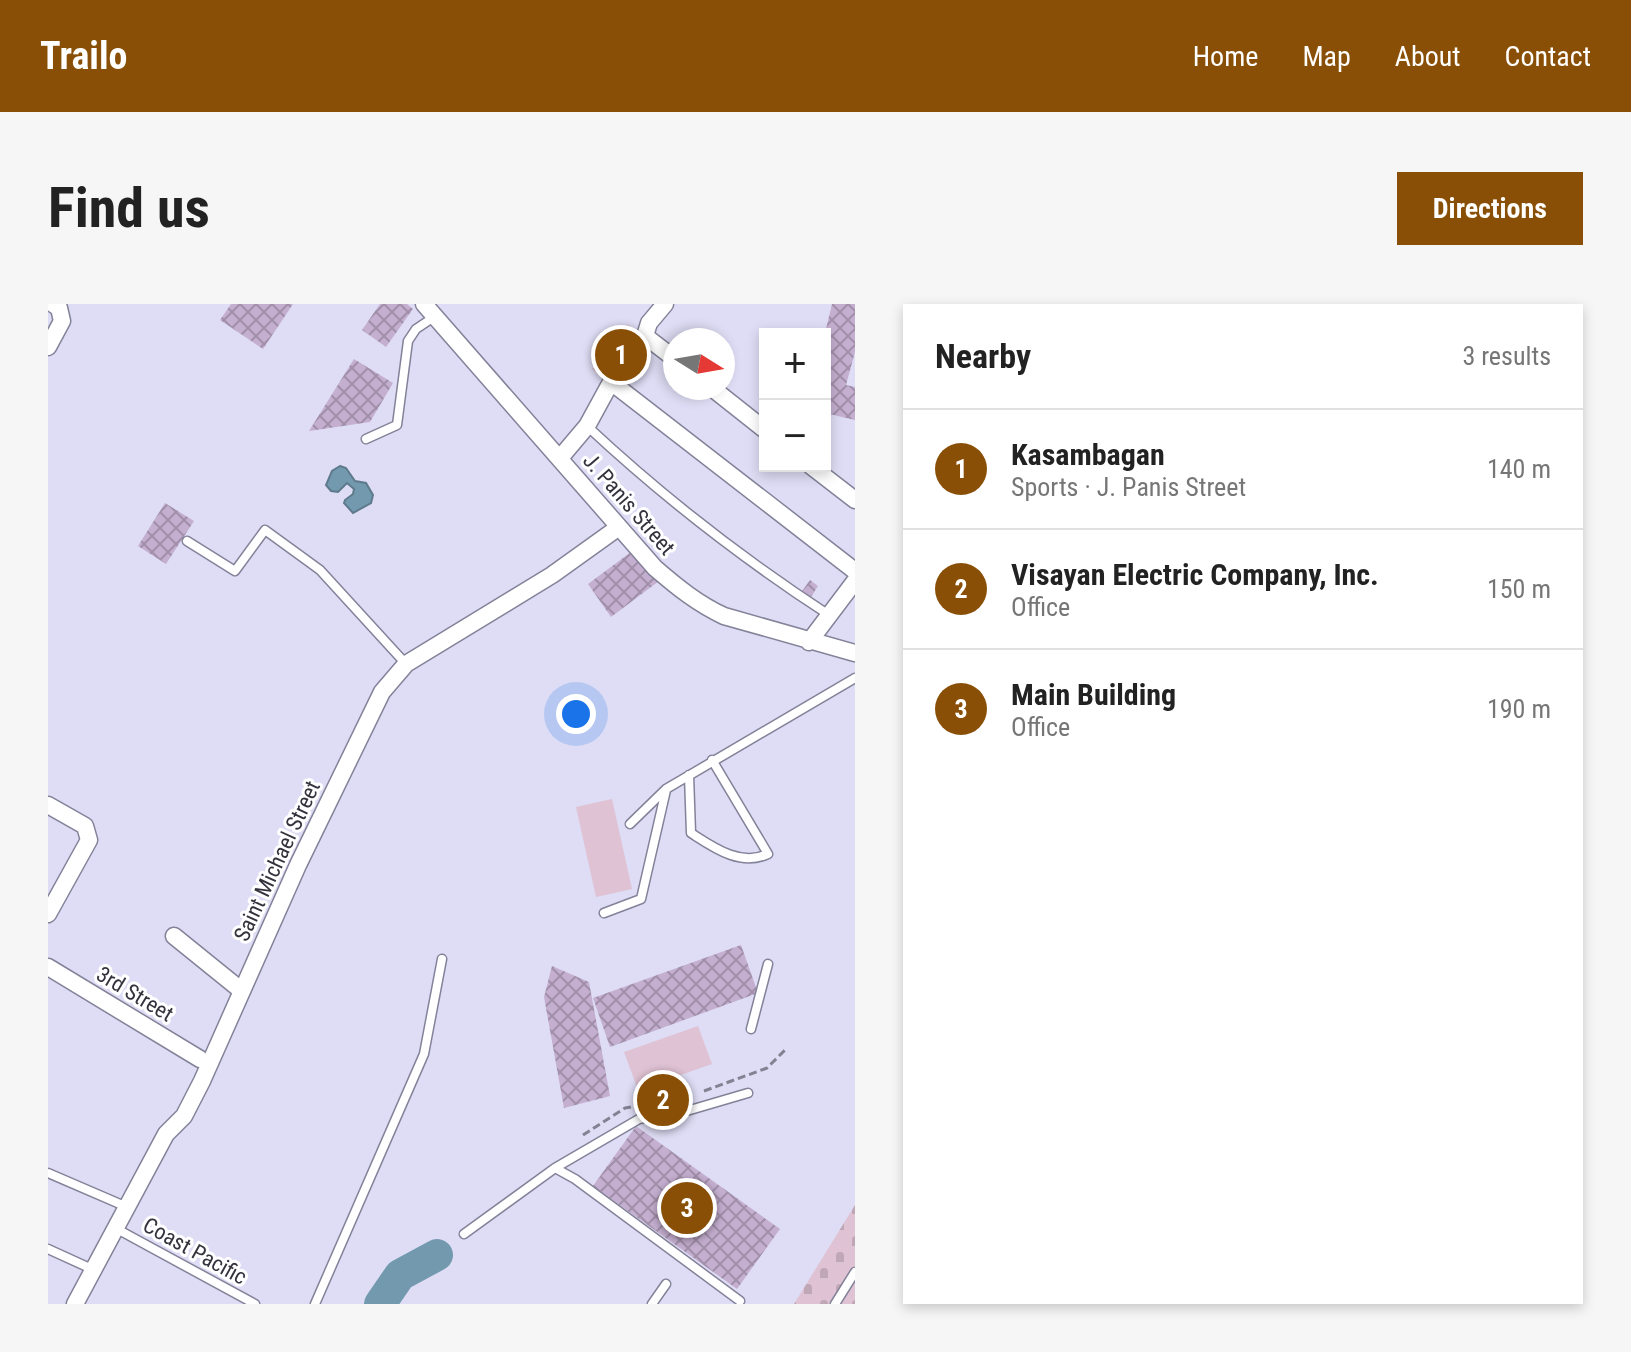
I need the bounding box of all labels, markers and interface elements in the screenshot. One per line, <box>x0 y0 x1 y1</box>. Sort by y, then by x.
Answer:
text: Trailo <box>40 34 127 78</box>
text: Home <box>1193 40 1258 73</box>
text: Map <box>1302 40 1351 73</box>
text: About <box>1395 40 1461 73</box>
text: Contact <box>1505 40 1591 73</box>
button: Directions <box>1397 172 1583 245</box>
text: Find us <box>48 175 210 241</box>
pin: 1 <box>595 325 647 385</box>
north arrow <box>663 328 735 400</box>
map controls <box>759 328 831 472</box>
button: + <box>759 328 831 400</box>
text: Nearby <box>935 336 1031 376</box>
text: 3 results <box>1462 341 1551 371</box>
button: − <box>759 400 831 472</box>
text: Kasambagan <box>1011 437 1165 472</box>
street label: J. Panis Street <box>578 448 680 560</box>
text: 1 <box>954 454 968 484</box>
text: 140 m <box>1487 454 1551 484</box>
text: Sports · J. Panis Street <box>1011 472 1246 502</box>
text: Visayan Electric Company, Inc. <box>1011 557 1379 592</box>
text: 2 <box>954 574 968 604</box>
text: 150 m <box>1487 574 1551 604</box>
text: Office <box>1011 592 1070 622</box>
text: Main Building <box>1011 677 1176 712</box>
your location <box>556 694 596 734</box>
text: 3 <box>954 694 968 724</box>
text: 190 m <box>1487 694 1551 724</box>
text: Office <box>1011 712 1070 742</box>
street label: Saint Michael Street <box>229 777 325 945</box>
street label: 3rd Street <box>92 961 178 1027</box>
pin: 2 <box>637 1070 689 1130</box>
pin: 3 <box>661 1178 713 1238</box>
street label: Coast Pacific <box>139 1212 251 1290</box>

